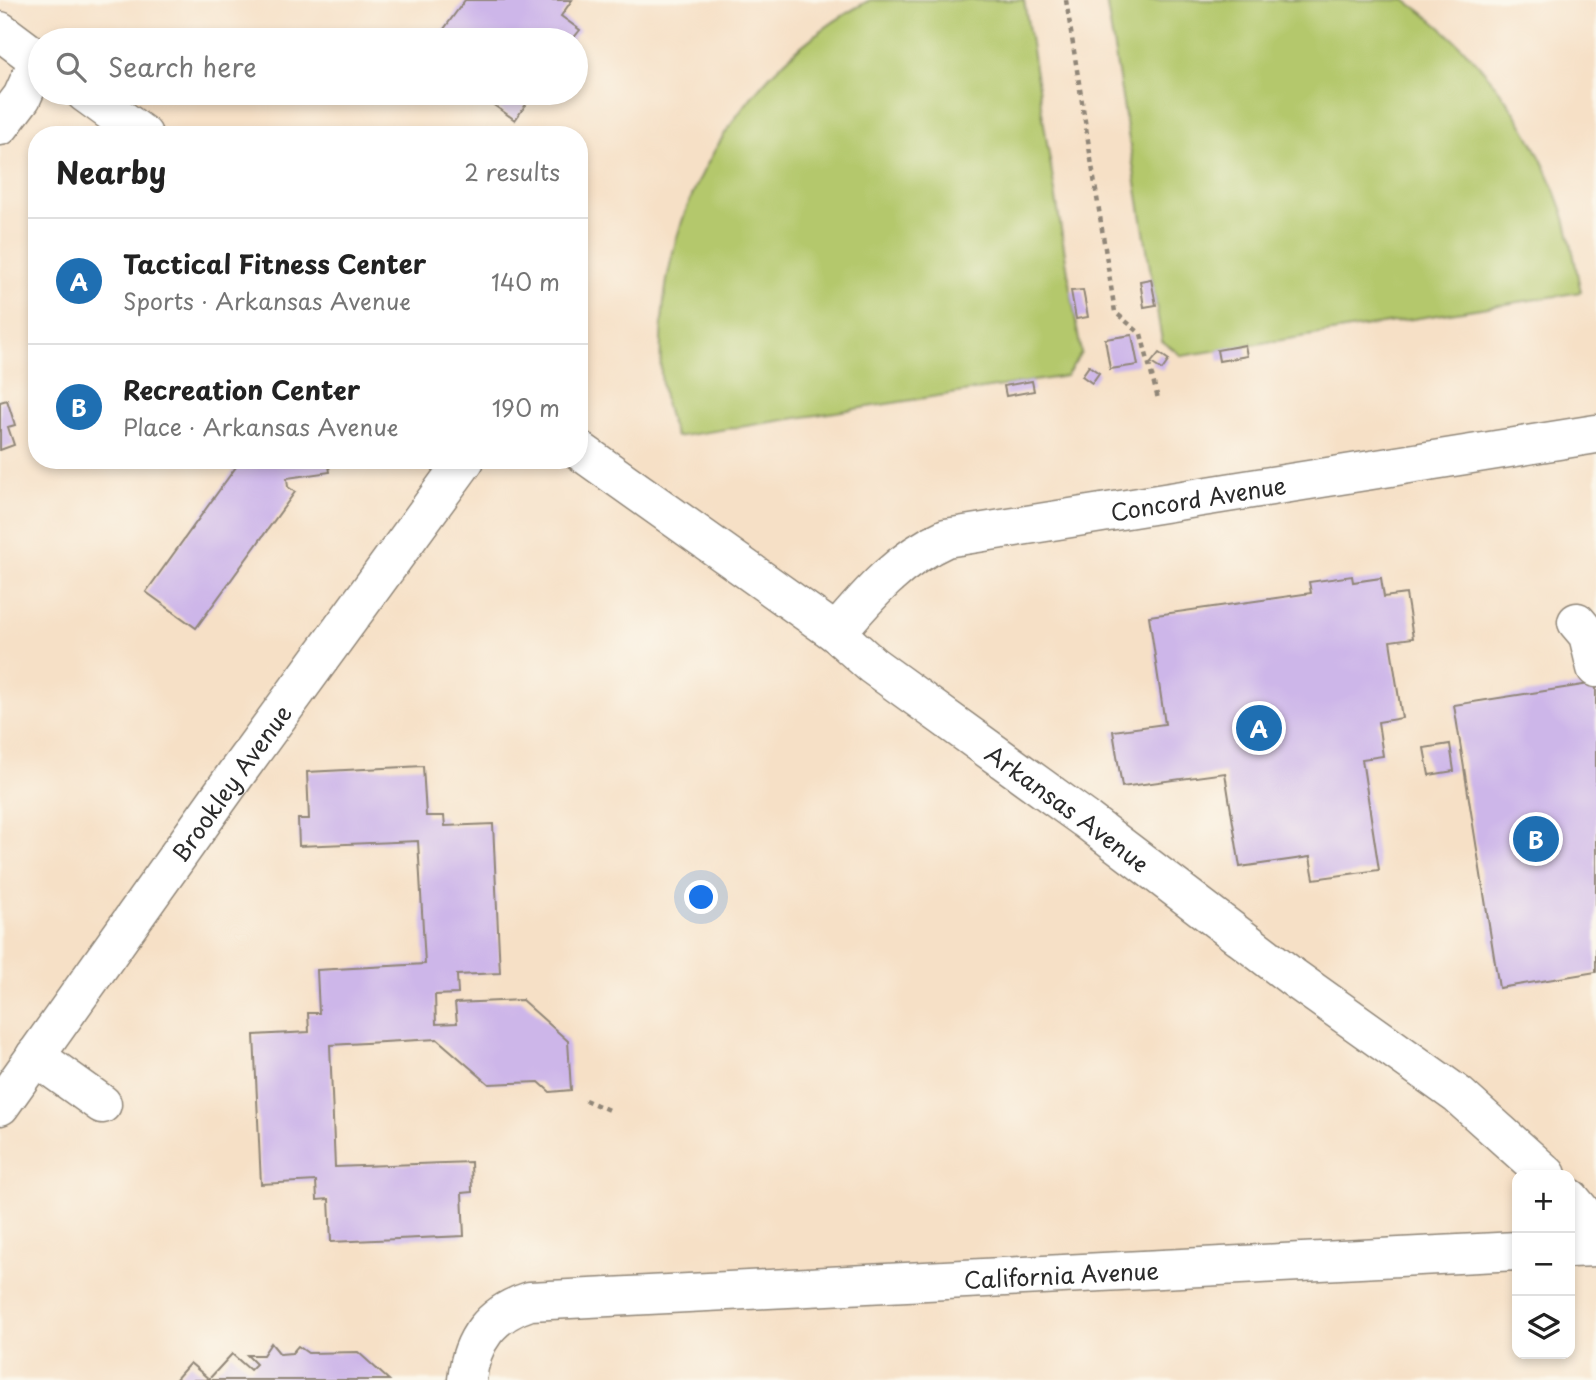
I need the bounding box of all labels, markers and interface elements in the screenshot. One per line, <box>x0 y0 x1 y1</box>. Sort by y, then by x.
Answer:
search box <box>28 28 588 105</box>
text: Search here <box>108 47 257 86</box>
icon: search <box>52 48 90 86</box>
text: Nearby <box>56 149 166 194</box>
text: 2 results <box>464 154 560 189</box>
text: Tactical Fitness Center <box>123 244 426 283</box>
text: A <box>70 264 88 299</box>
text: 140 m <box>491 264 560 299</box>
text: Sports · Arkansas Avenue <box>123 283 411 318</box>
text: Recreation Center <box>123 370 360 409</box>
text: B <box>71 390 87 425</box>
text: 190 m <box>492 390 560 425</box>
text: Place · Arkansas Avenue <box>123 409 399 444</box>
street label: Concord Avenue <box>1108 466 1288 529</box>
street label: Brookley Avenue <box>162 697 299 869</box>
pin: A <box>1236 702 1282 754</box>
street label: Arkansas Avenue <box>979 735 1157 880</box>
pin: B <box>1513 813 1559 865</box>
your location <box>684 880 718 914</box>
map controls <box>1512 1170 1575 1359</box>
button: + <box>1512 1170 1575 1233</box>
button: − <box>1512 1233 1575 1296</box>
street label: California Avenue <box>963 1252 1160 1297</box>
button: layers <box>1512 1296 1575 1359</box>

